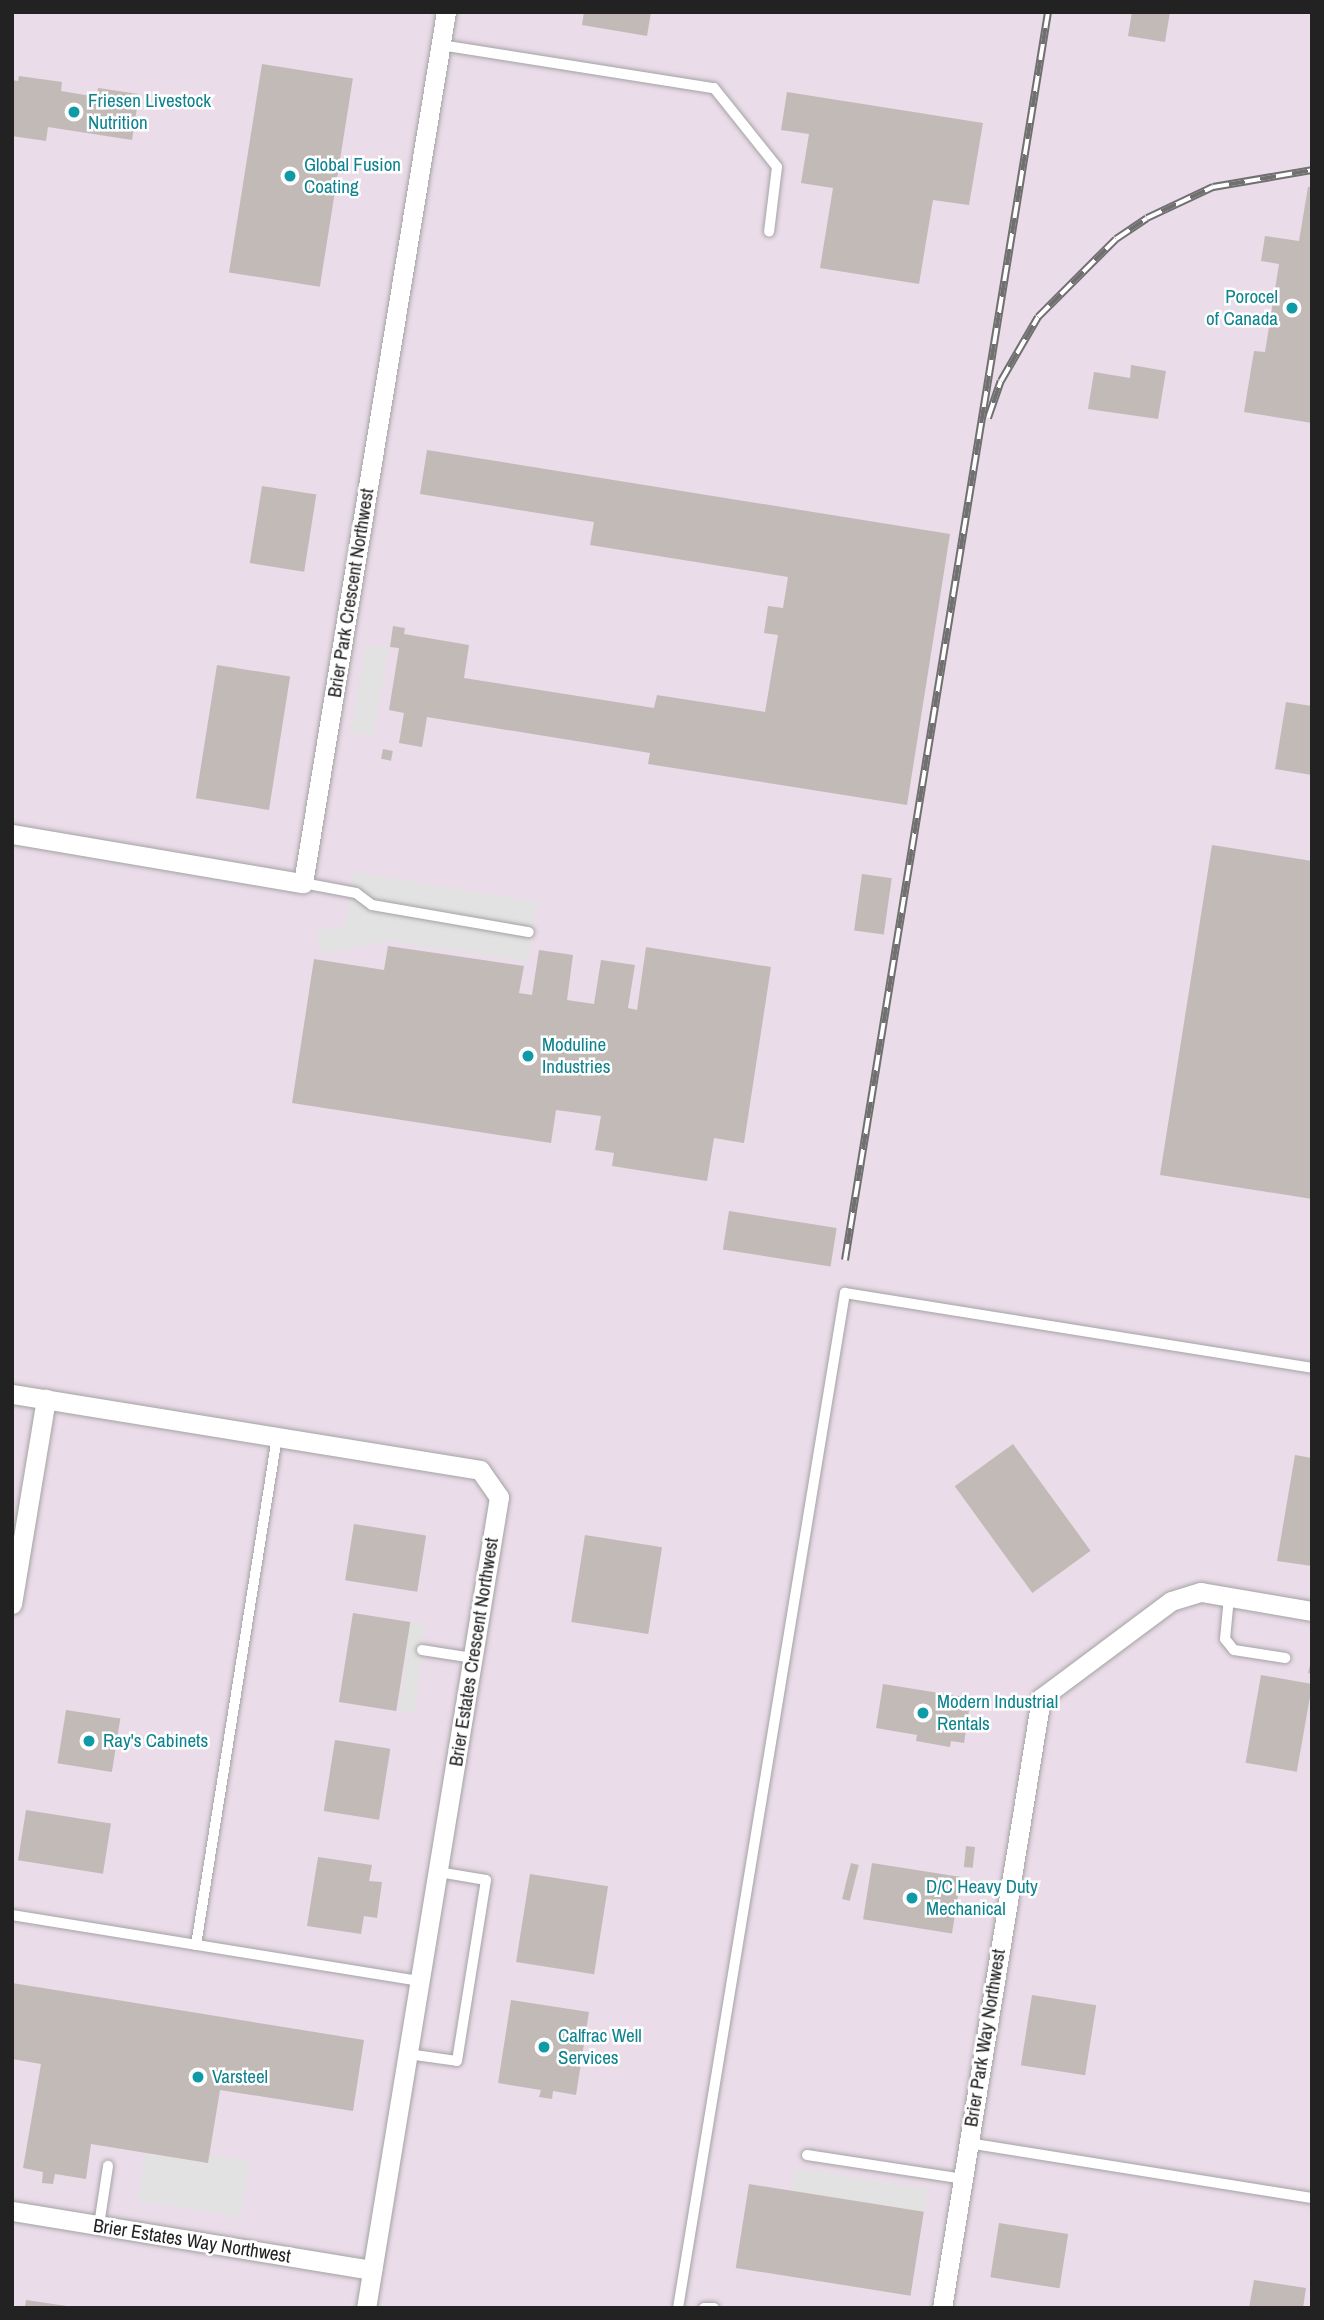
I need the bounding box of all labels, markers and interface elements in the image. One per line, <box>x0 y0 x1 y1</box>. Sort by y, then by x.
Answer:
place label: Friesen Livestock Nutrition <box>88 90 211 134</box>
marker: Friesen Livestock Nutrition <box>66 104 82 120</box>
place label: Global Fusion Coating <box>304 154 401 198</box>
marker: Global Fusion Coating <box>282 168 298 184</box>
place label: Porocel of Canada <box>1206 286 1278 330</box>
marker: Porocel of Canada <box>1284 300 1300 316</box>
street label: Brier Park Crescent Northwest <box>323 487 379 699</box>
place label: Moduline Industries <box>542 1034 610 1078</box>
marker: Moduline Industries <box>520 1048 536 1064</box>
street label: Brier Estates Crescent Northwest <box>445 1536 503 1768</box>
place label: Modern Industrial Rentals <box>937 1691 1058 1735</box>
marker: Modern Industrial Rentals <box>915 1705 931 1721</box>
place label: Ray's Cabinets <box>103 1730 208 1752</box>
marker: Ray's Cabinets <box>81 1733 97 1749</box>
place label: D/C Heavy Duty Mechanical <box>926 1876 1038 1920</box>
marker: D/C Heavy Duty Mechanical <box>904 1890 920 1906</box>
street label: Brier Park Way Northwest <box>960 1948 1010 2128</box>
place label: Calfrac Well Services <box>558 2025 642 2069</box>
marker: Calfrac Well Services <box>536 2039 552 2055</box>
place label: Varsteel <box>212 2066 268 2088</box>
marker: Varsteel <box>190 2069 206 2085</box>
street label: Brier Estates Way Northwest <box>92 2214 292 2268</box>

